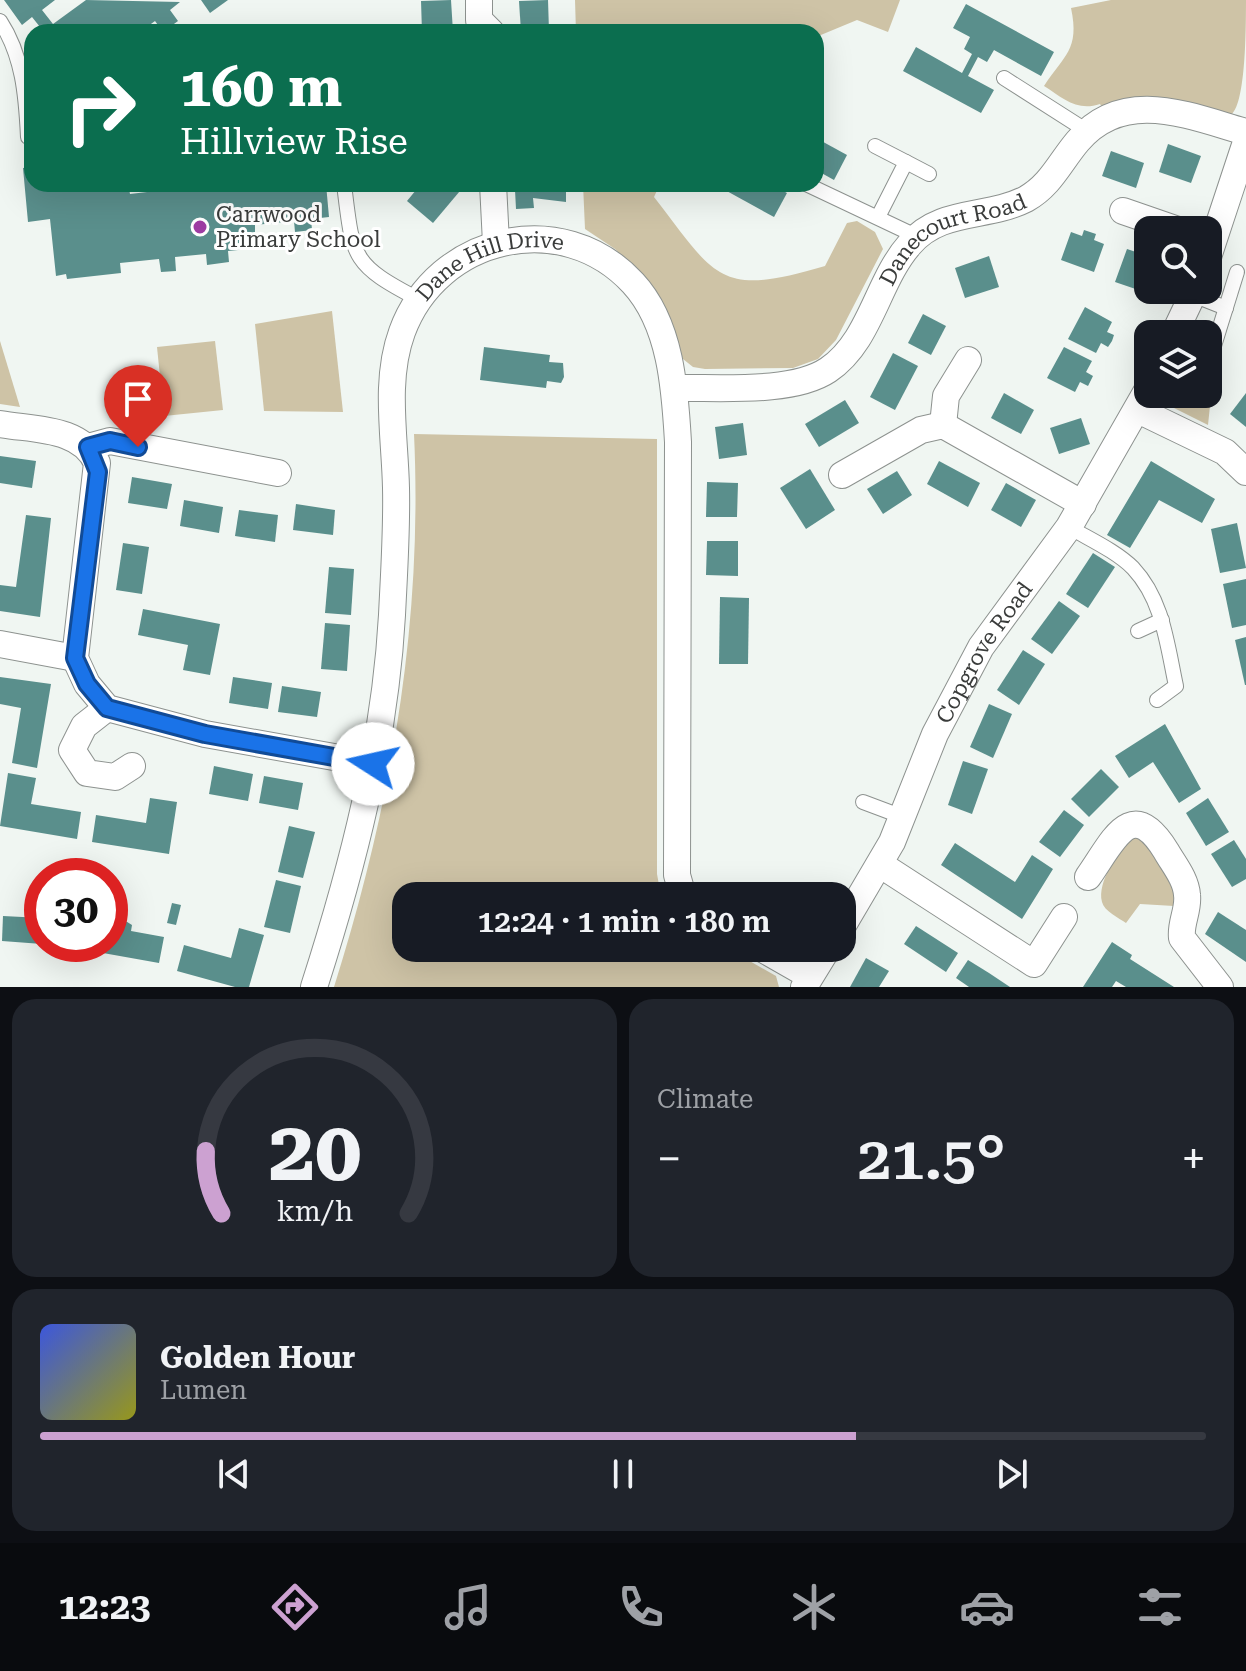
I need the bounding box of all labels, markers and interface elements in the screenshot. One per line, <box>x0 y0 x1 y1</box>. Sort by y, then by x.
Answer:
text: 160 m <box>180 54 342 120</box>
icon: right <box>48 56 152 160</box>
text: Hillview Rise <box>180 121 408 163</box>
street label: Danecourt Road <box>874 188 1030 289</box>
place label: Carrwood Primary School <box>216 202 381 252</box>
map controls <box>1134 216 1222 408</box>
button: search <box>1134 216 1222 304</box>
marker: Carrwood Primary School <box>191 218 209 236</box>
street label: Dane Hill Drive <box>410 227 566 305</box>
button: layers <box>1134 320 1222 408</box>
pin <box>104 365 172 447</box>
icon: arrive <box>116 377 160 421</box>
street label: Copgrove Road <box>931 577 1037 727</box>
position arrow <box>331 722 415 806</box>
speed limit sign: 30 <box>24 858 128 962</box>
text: 12:24 · 1 min · 180 m <box>478 904 770 939</box>
text: Climate <box>657 1084 753 1114</box>
text: 20 <box>268 1103 361 1200</box>
text: 21.5° <box>857 1123 1006 1194</box>
text: − <box>657 1133 682 1185</box>
text: + <box>1181 1133 1206 1185</box>
text: km/h <box>276 1194 353 1228</box>
text: Golden Hour <box>160 1340 355 1375</box>
text: Lumen <box>160 1375 247 1405</box>
icon: previous <box>212 1452 256 1496</box>
icon: pause <box>601 1452 645 1496</box>
icon: next <box>990 1452 1034 1496</box>
icon: directions <box>267 1579 323 1635</box>
icon: music <box>440 1579 496 1635</box>
icon: phone <box>613 1579 669 1635</box>
icon: climate <box>786 1579 842 1635</box>
icon: car <box>959 1579 1015 1635</box>
icon: filters <box>1132 1579 1188 1635</box>
text: 12:23 <box>58 1586 150 1628</box>

